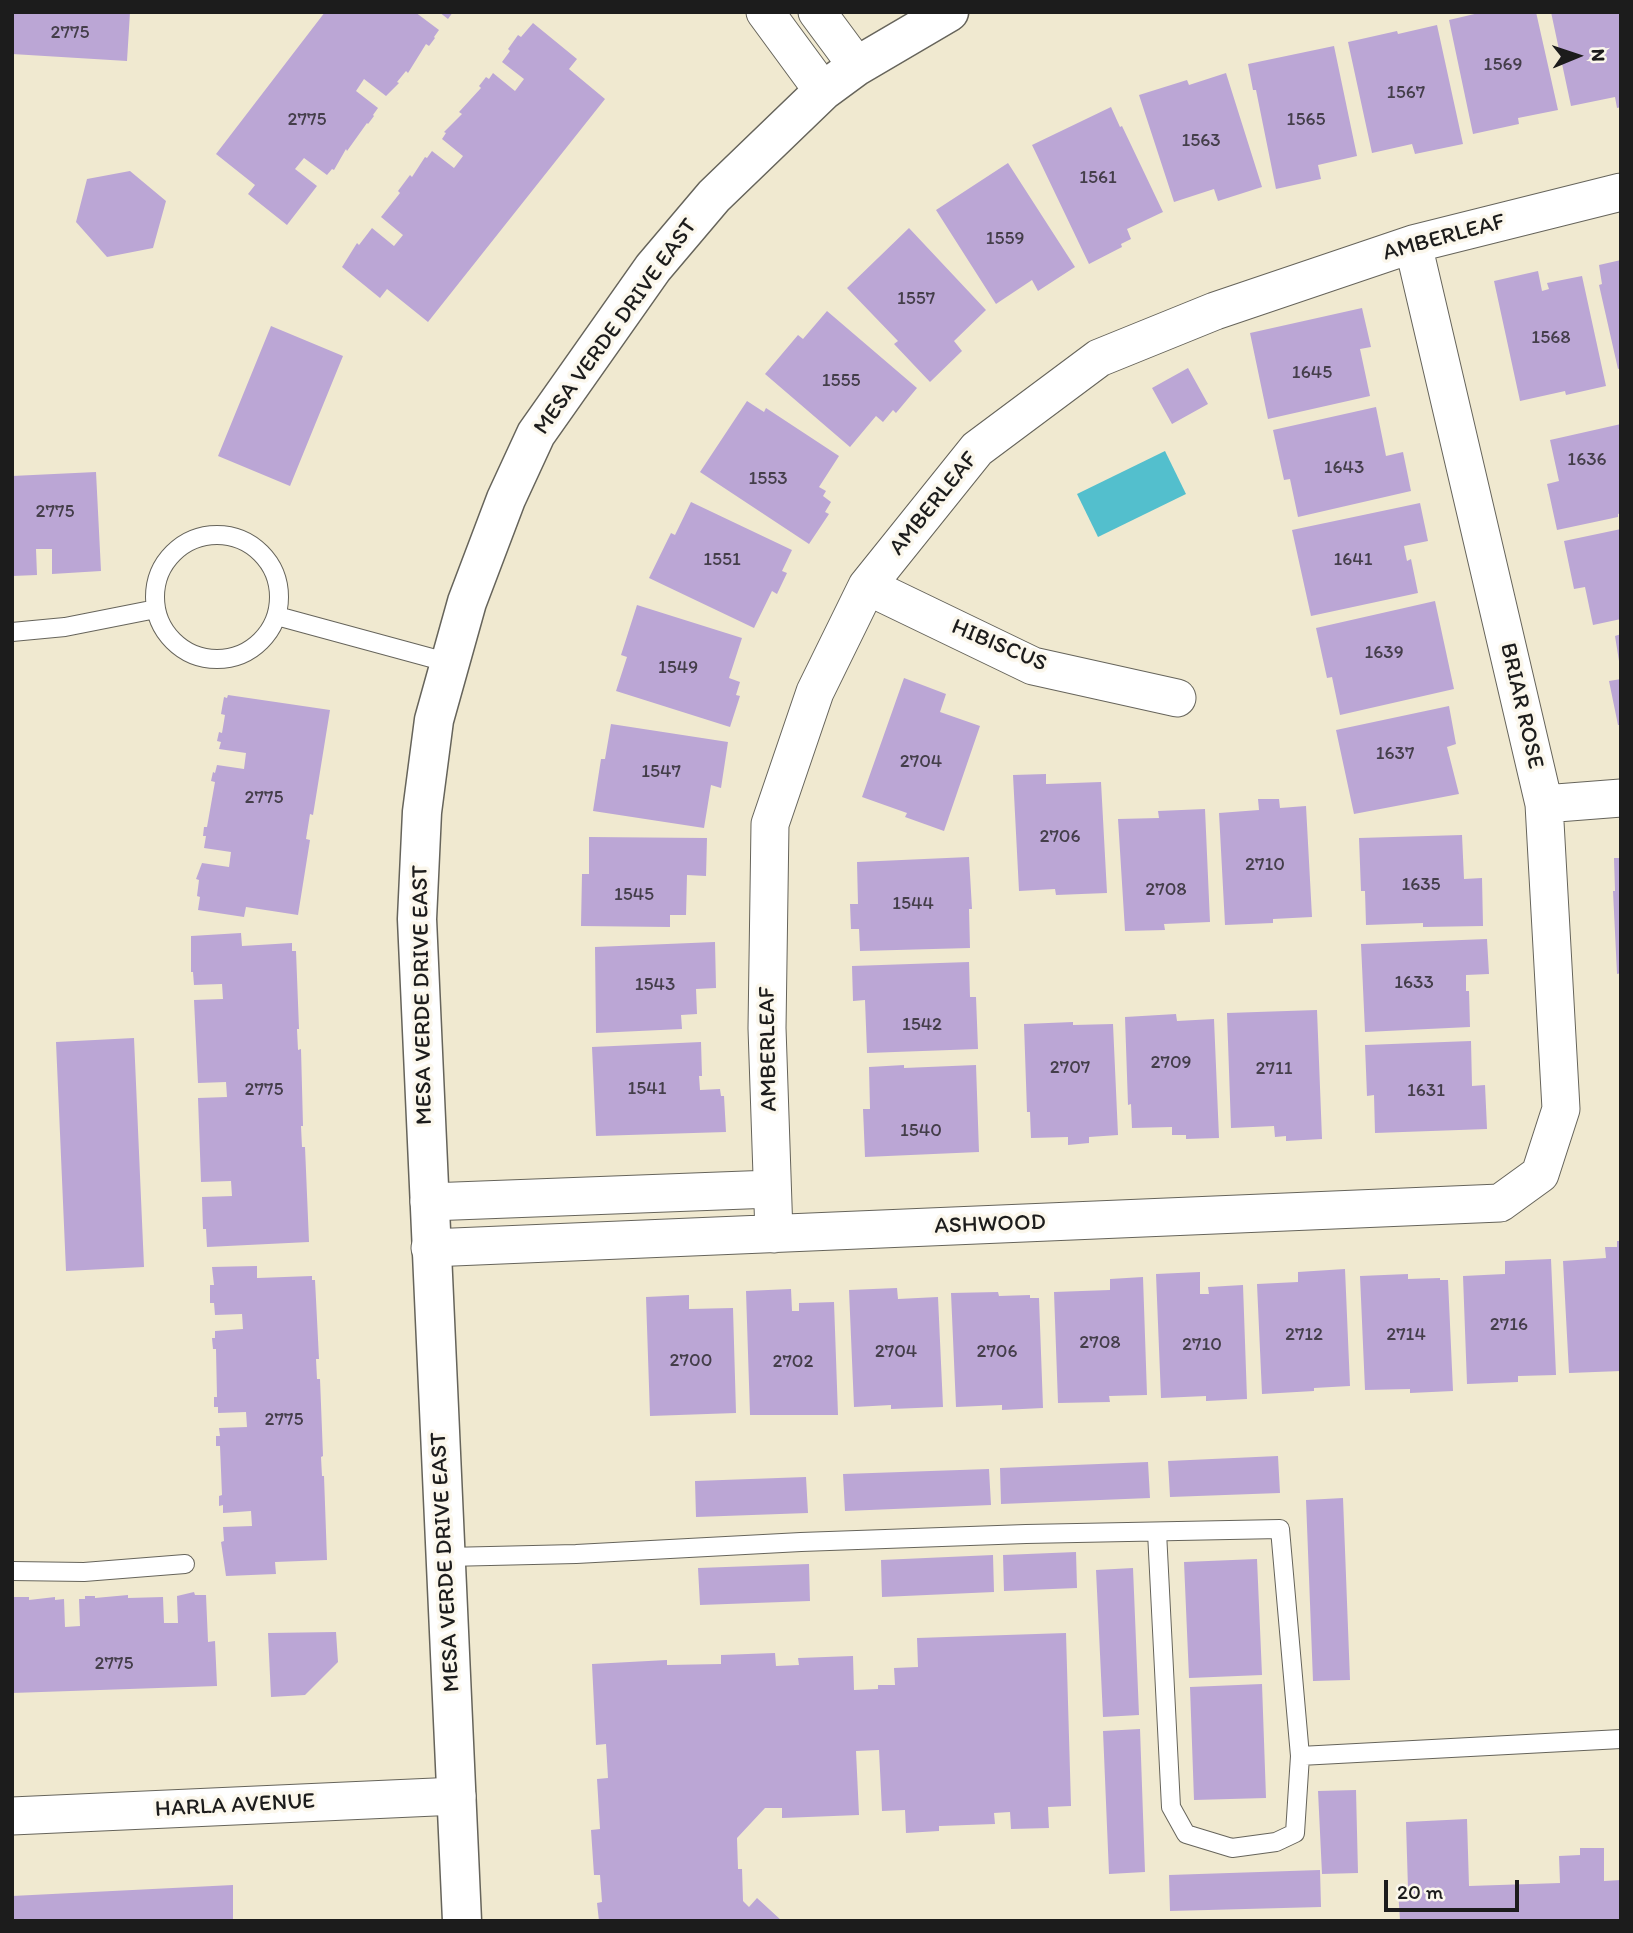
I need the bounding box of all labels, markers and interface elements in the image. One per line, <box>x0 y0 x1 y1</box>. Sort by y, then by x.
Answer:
north arrow <box>1542 21 1612 91</box>
house number: 2775 <box>51 22 89 44</box>
text: N <box>1587 48 1610 62</box>
house number: 1569 <box>1484 54 1522 76</box>
house number: 1567 <box>1387 82 1425 104</box>
house number: 2775 <box>288 109 326 131</box>
house number: 1565 <box>1287 109 1325 131</box>
house number: 1563 <box>1181 130 1221 152</box>
house number: 1561 <box>1079 167 1117 189</box>
street label: AMBERLEAF <box>1380 208 1508 268</box>
street label: MESA VERDE DRIVE EAST <box>528 214 704 440</box>
house number: 1559 <box>986 228 1024 250</box>
house number: 1557 <box>897 288 935 310</box>
house number: 1568 <box>1531 327 1571 349</box>
house number: 1645 <box>1292 362 1332 384</box>
house number: 1555 <box>822 370 860 392</box>
street label: AMBERLEAF <box>884 447 984 561</box>
house number: 1636 <box>1567 449 1607 471</box>
house number: 1643 <box>1324 457 1364 479</box>
house number: 1553 <box>748 468 788 490</box>
house number: 2775 <box>36 501 74 523</box>
house number: 1551 <box>703 549 741 571</box>
house number: 1641 <box>1333 549 1373 571</box>
street label: HIBISCUS <box>947 614 1051 678</box>
street label: BRIAR ROSE <box>1493 640 1549 772</box>
house number: 1639 <box>1364 642 1404 664</box>
house number: 1549 <box>658 657 698 679</box>
house number: 1637 <box>1376 743 1414 765</box>
house number: 2704 <box>900 751 942 773</box>
house number: 1547 <box>641 761 681 783</box>
house number: 2775 <box>245 787 283 809</box>
house number: 2706 <box>1039 826 1081 848</box>
house number: 2710 <box>1245 854 1285 876</box>
street label: MESA VERDE DRIVE EAST <box>407 865 439 1125</box>
house number: 1635 <box>1401 874 1441 896</box>
house number: 2708 <box>1145 879 1187 901</box>
house number: 1545 <box>614 884 654 906</box>
house number: 1544 <box>892 893 934 915</box>
house number: 1633 <box>1394 972 1434 994</box>
house number: 1543 <box>635 974 675 996</box>
street label: AMBERLEAF <box>754 986 784 1112</box>
house number: 1542 <box>902 1014 942 1036</box>
house number: 2709 <box>1150 1052 1192 1074</box>
house number: 2707 <box>1050 1057 1090 1079</box>
house number: 2711 <box>1255 1058 1293 1080</box>
house number: 1541 <box>627 1078 667 1100</box>
house number: 2775 <box>245 1079 283 1101</box>
house number: 1631 <box>1407 1080 1445 1102</box>
house number: 1540 <box>900 1120 942 1142</box>
street label: ASHWOOD <box>934 1209 1046 1241</box>
house number: 2716 <box>1490 1314 1528 1336</box>
house number: 2712 <box>1285 1324 1323 1346</box>
house number: 2714 <box>1386 1324 1426 1346</box>
house number: 2708 <box>1079 1332 1121 1354</box>
house number: 2710 <box>1182 1334 1222 1356</box>
house number: 2704 <box>875 1341 917 1363</box>
house number: 2706 <box>976 1341 1018 1363</box>
house number: 2700 <box>670 1350 712 1372</box>
house number: 2702 <box>772 1351 814 1373</box>
house number: 2775 <box>265 1409 303 1431</box>
street label: MESA VERDE DRIVE EAST <box>425 1431 467 1693</box>
house number: 2775 <box>95 1653 133 1675</box>
street label: HARLA AVENUE <box>154 1788 316 1824</box>
scale bar <box>1388 1867 1523 1911</box>
text: 20 m <box>1397 1879 1443 1904</box>

